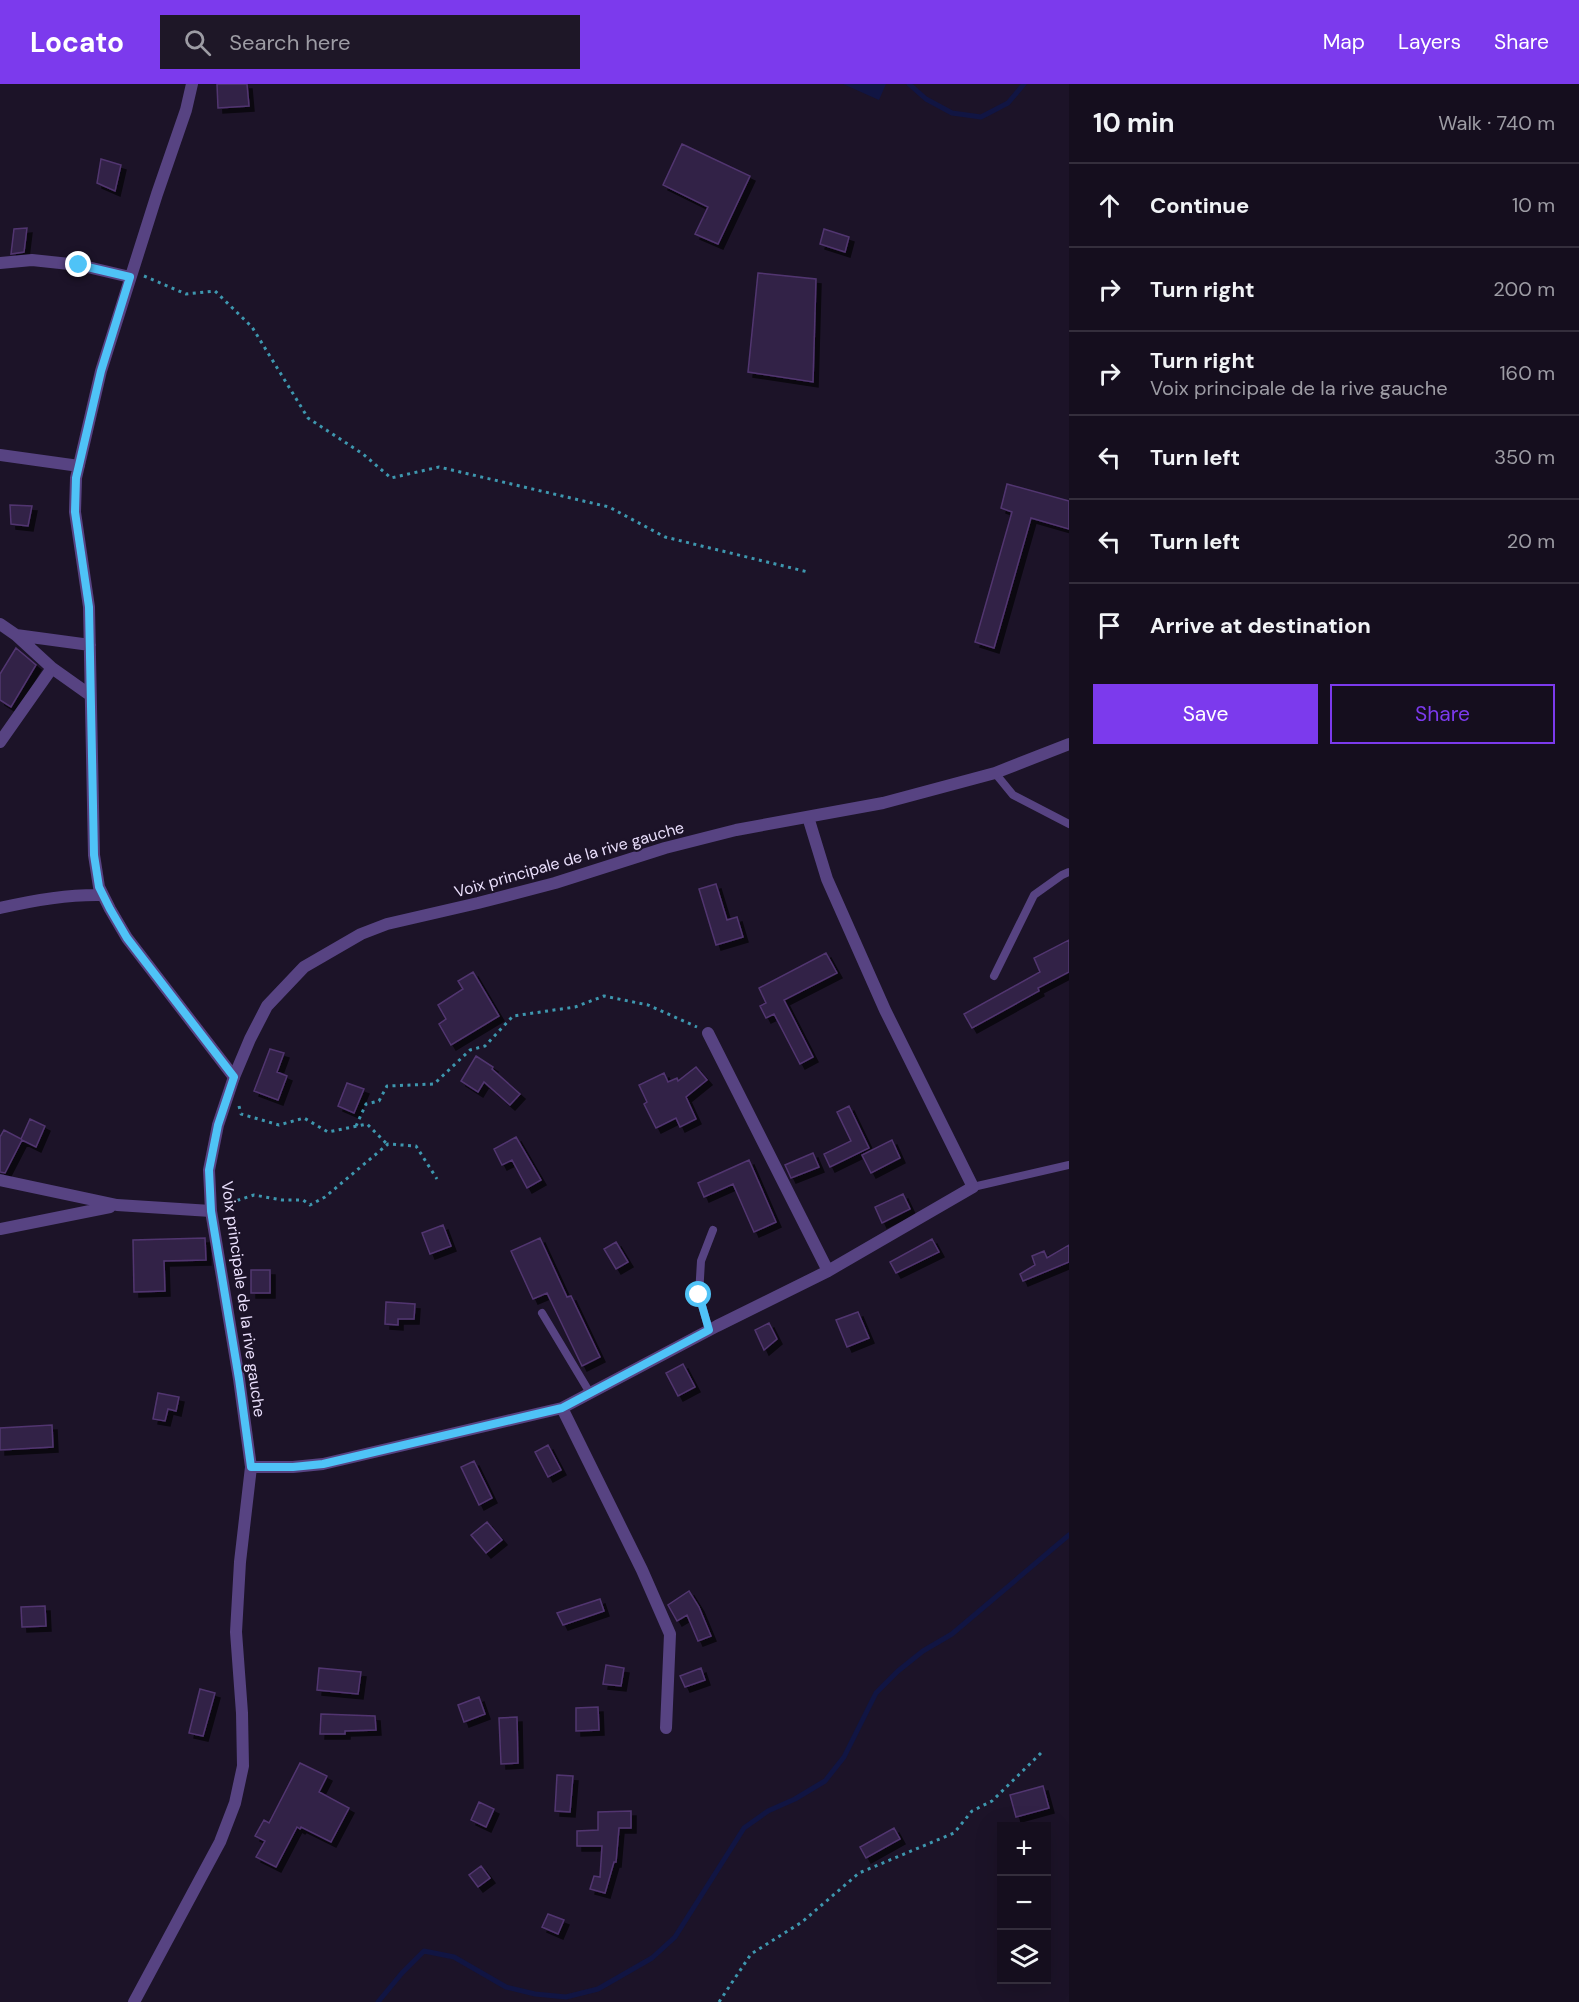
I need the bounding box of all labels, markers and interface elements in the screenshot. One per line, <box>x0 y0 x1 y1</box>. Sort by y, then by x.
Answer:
search box <box>160 15 580 69</box>
text: Locato <box>30 24 124 61</box>
icon: search <box>181 26 214 59</box>
text: Search here <box>229 28 351 57</box>
text: Map <box>1323 28 1365 56</box>
text: Layers <box>1398 28 1461 56</box>
text: Share <box>1494 28 1549 56</box>
text: 10 min <box>1093 106 1175 140</box>
text: Walk · 740 m <box>1438 110 1555 136</box>
icon: ahead <box>1093 189 1126 222</box>
text: Continue <box>1150 191 1249 220</box>
text: 10 m <box>1512 192 1555 218</box>
route end <box>65 251 91 277</box>
icon: right <box>1093 273 1126 306</box>
text: Turn right <box>1150 275 1255 304</box>
text: 200 m <box>1493 276 1555 302</box>
text: Turn right <box>1150 346 1255 375</box>
icon: right <box>1093 357 1126 390</box>
text: 160 m <box>1499 360 1555 386</box>
text: Voix principale de la rive gauche <box>1150 375 1448 401</box>
icon: left <box>1093 441 1126 474</box>
text: Turn left <box>1150 443 1240 472</box>
text: 350 m <box>1494 444 1555 470</box>
icon: left <box>1093 525 1126 558</box>
text: Turn left <box>1150 527 1240 556</box>
text: 20 m <box>1507 528 1555 554</box>
icon: arrive <box>1093 609 1126 642</box>
text: Arrive at destination <box>1150 611 1371 640</box>
button: Save <box>1093 684 1318 744</box>
button: Share <box>1330 684 1555 744</box>
street label: Voix principale de la rive gauche <box>452 817 686 902</box>
street label: Voix principale de la rive gauche <box>217 1180 270 1418</box>
route start <box>685 1281 711 1307</box>
map controls <box>997 1822 1051 1984</box>
button: + <box>997 1822 1051 1876</box>
button: − <box>997 1876 1051 1930</box>
button: layers <box>997 1930 1051 1984</box>

